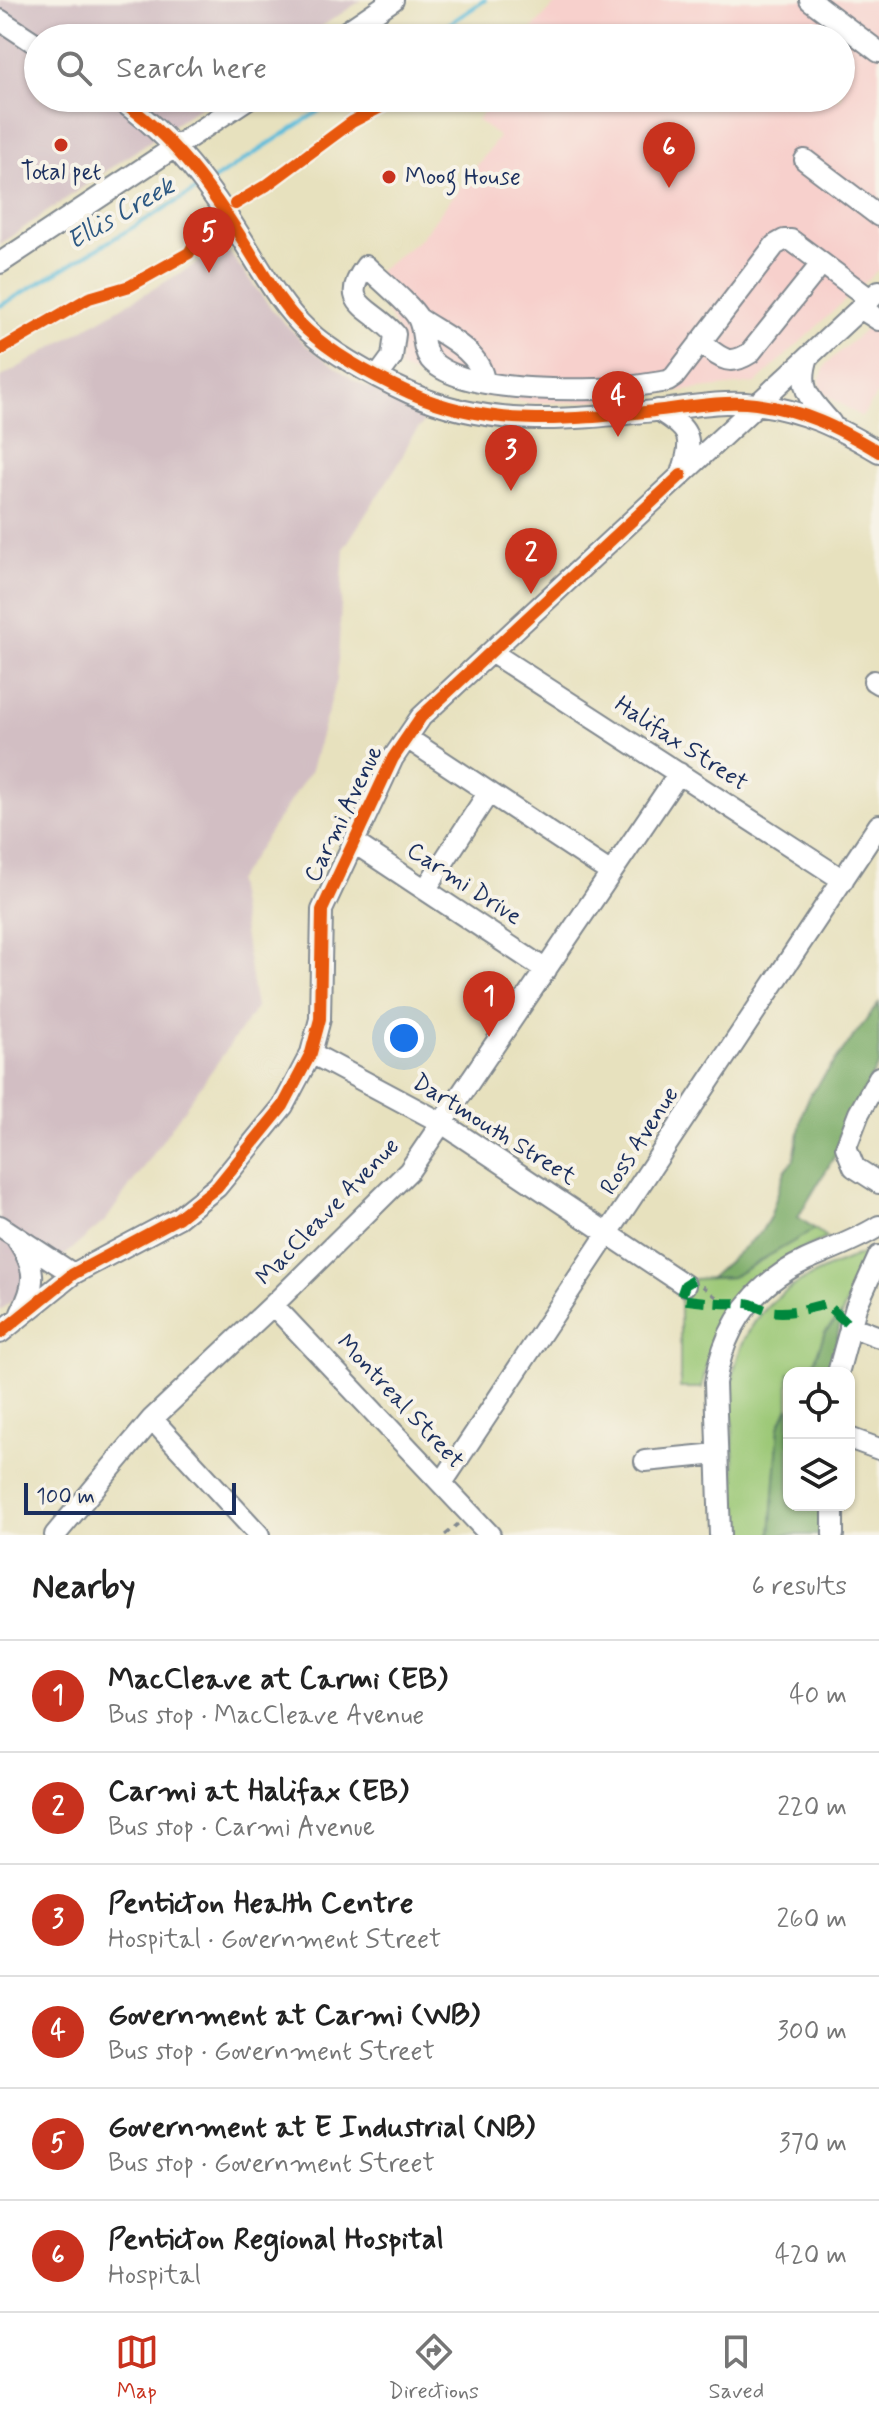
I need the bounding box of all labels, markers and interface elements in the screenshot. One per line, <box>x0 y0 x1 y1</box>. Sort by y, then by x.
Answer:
search box <box>24 24 855 112</box>
icon: search <box>52 46 96 90</box>
text: Search here <box>116 49 267 88</box>
pin: 6 <box>643 122 695 188</box>
marker: Total pet <box>52 136 70 154</box>
place label: Total pet <box>20 157 102 188</box>
place label: Moog House <box>405 162 521 196</box>
marker: Moog House <box>380 168 398 186</box>
water label: Ellis Creek <box>61 169 182 258</box>
pin: 5 <box>183 207 235 273</box>
pin: 4 <box>592 371 644 437</box>
pin: 3 <box>485 425 537 491</box>
pin: 2 <box>505 528 557 594</box>
street label: Halifax Street <box>608 689 754 799</box>
street label: Carmi Avenue <box>297 740 391 888</box>
street label: Carmi Drive <box>401 835 528 933</box>
pin: 1 <box>463 971 515 1037</box>
your location <box>384 1018 424 1058</box>
street label: Dartmouth Street <box>406 1067 582 1193</box>
street label: Ross Avenue <box>593 1081 687 1201</box>
street label: MacCleave Avenue <box>249 1131 407 1293</box>
street label: Montreal Street <box>329 1328 471 1476</box>
map controls <box>783 1367 855 1511</box>
button: locate <box>783 1367 855 1439</box>
button: layers <box>783 1439 855 1511</box>
scale bar <box>24 1479 236 1515</box>
text: 100 m <box>36 1483 95 1511</box>
text: Nearby <box>32 1565 136 1610</box>
text: 6 results <box>752 1570 847 1604</box>
text: MacCleave at Carmi (EB) <box>108 1660 448 1699</box>
text: 1 <box>52 1679 64 1713</box>
text: 40 m <box>789 1679 847 1713</box>
text: Bus stop · MacCleave Avenue <box>108 1699 424 1733</box>
text: Carmi at Halifax (EB) <box>108 1772 409 1811</box>
text: 2 <box>52 1791 64 1825</box>
text: 220 m <box>777 1791 847 1825</box>
text: Bus stop · Carmi Avenue <box>108 1811 375 1845</box>
text: Penticton Health Centre <box>108 1884 414 1923</box>
text: 3 <box>52 1903 64 1937</box>
text: 260 m <box>777 1903 847 1937</box>
text: Hospital · Government Street <box>108 1923 441 1957</box>
text: Government at Carmi (WB) <box>108 1996 480 2035</box>
text: 4 <box>50 2015 66 2049</box>
text: 300 m <box>777 2015 847 2049</box>
text: Bus stop · Government Street <box>108 2035 435 2069</box>
text: Government at E Industrial (NB) <box>108 2108 535 2147</box>
text: 5 <box>50 2127 66 2161</box>
text: 370 m <box>779 2127 847 2161</box>
text: Bus stop · Government Street <box>108 2147 435 2181</box>
text: Penticton Regional Hospital <box>108 2220 444 2259</box>
text: 6 <box>51 2239 65 2273</box>
text: 420 m <box>775 2239 847 2273</box>
text: Hospital <box>108 2259 201 2293</box>
tab: Map <box>115 2330 159 2406</box>
tab: Directions <box>388 2330 479 2406</box>
tab: Saved <box>709 2330 764 2406</box>

